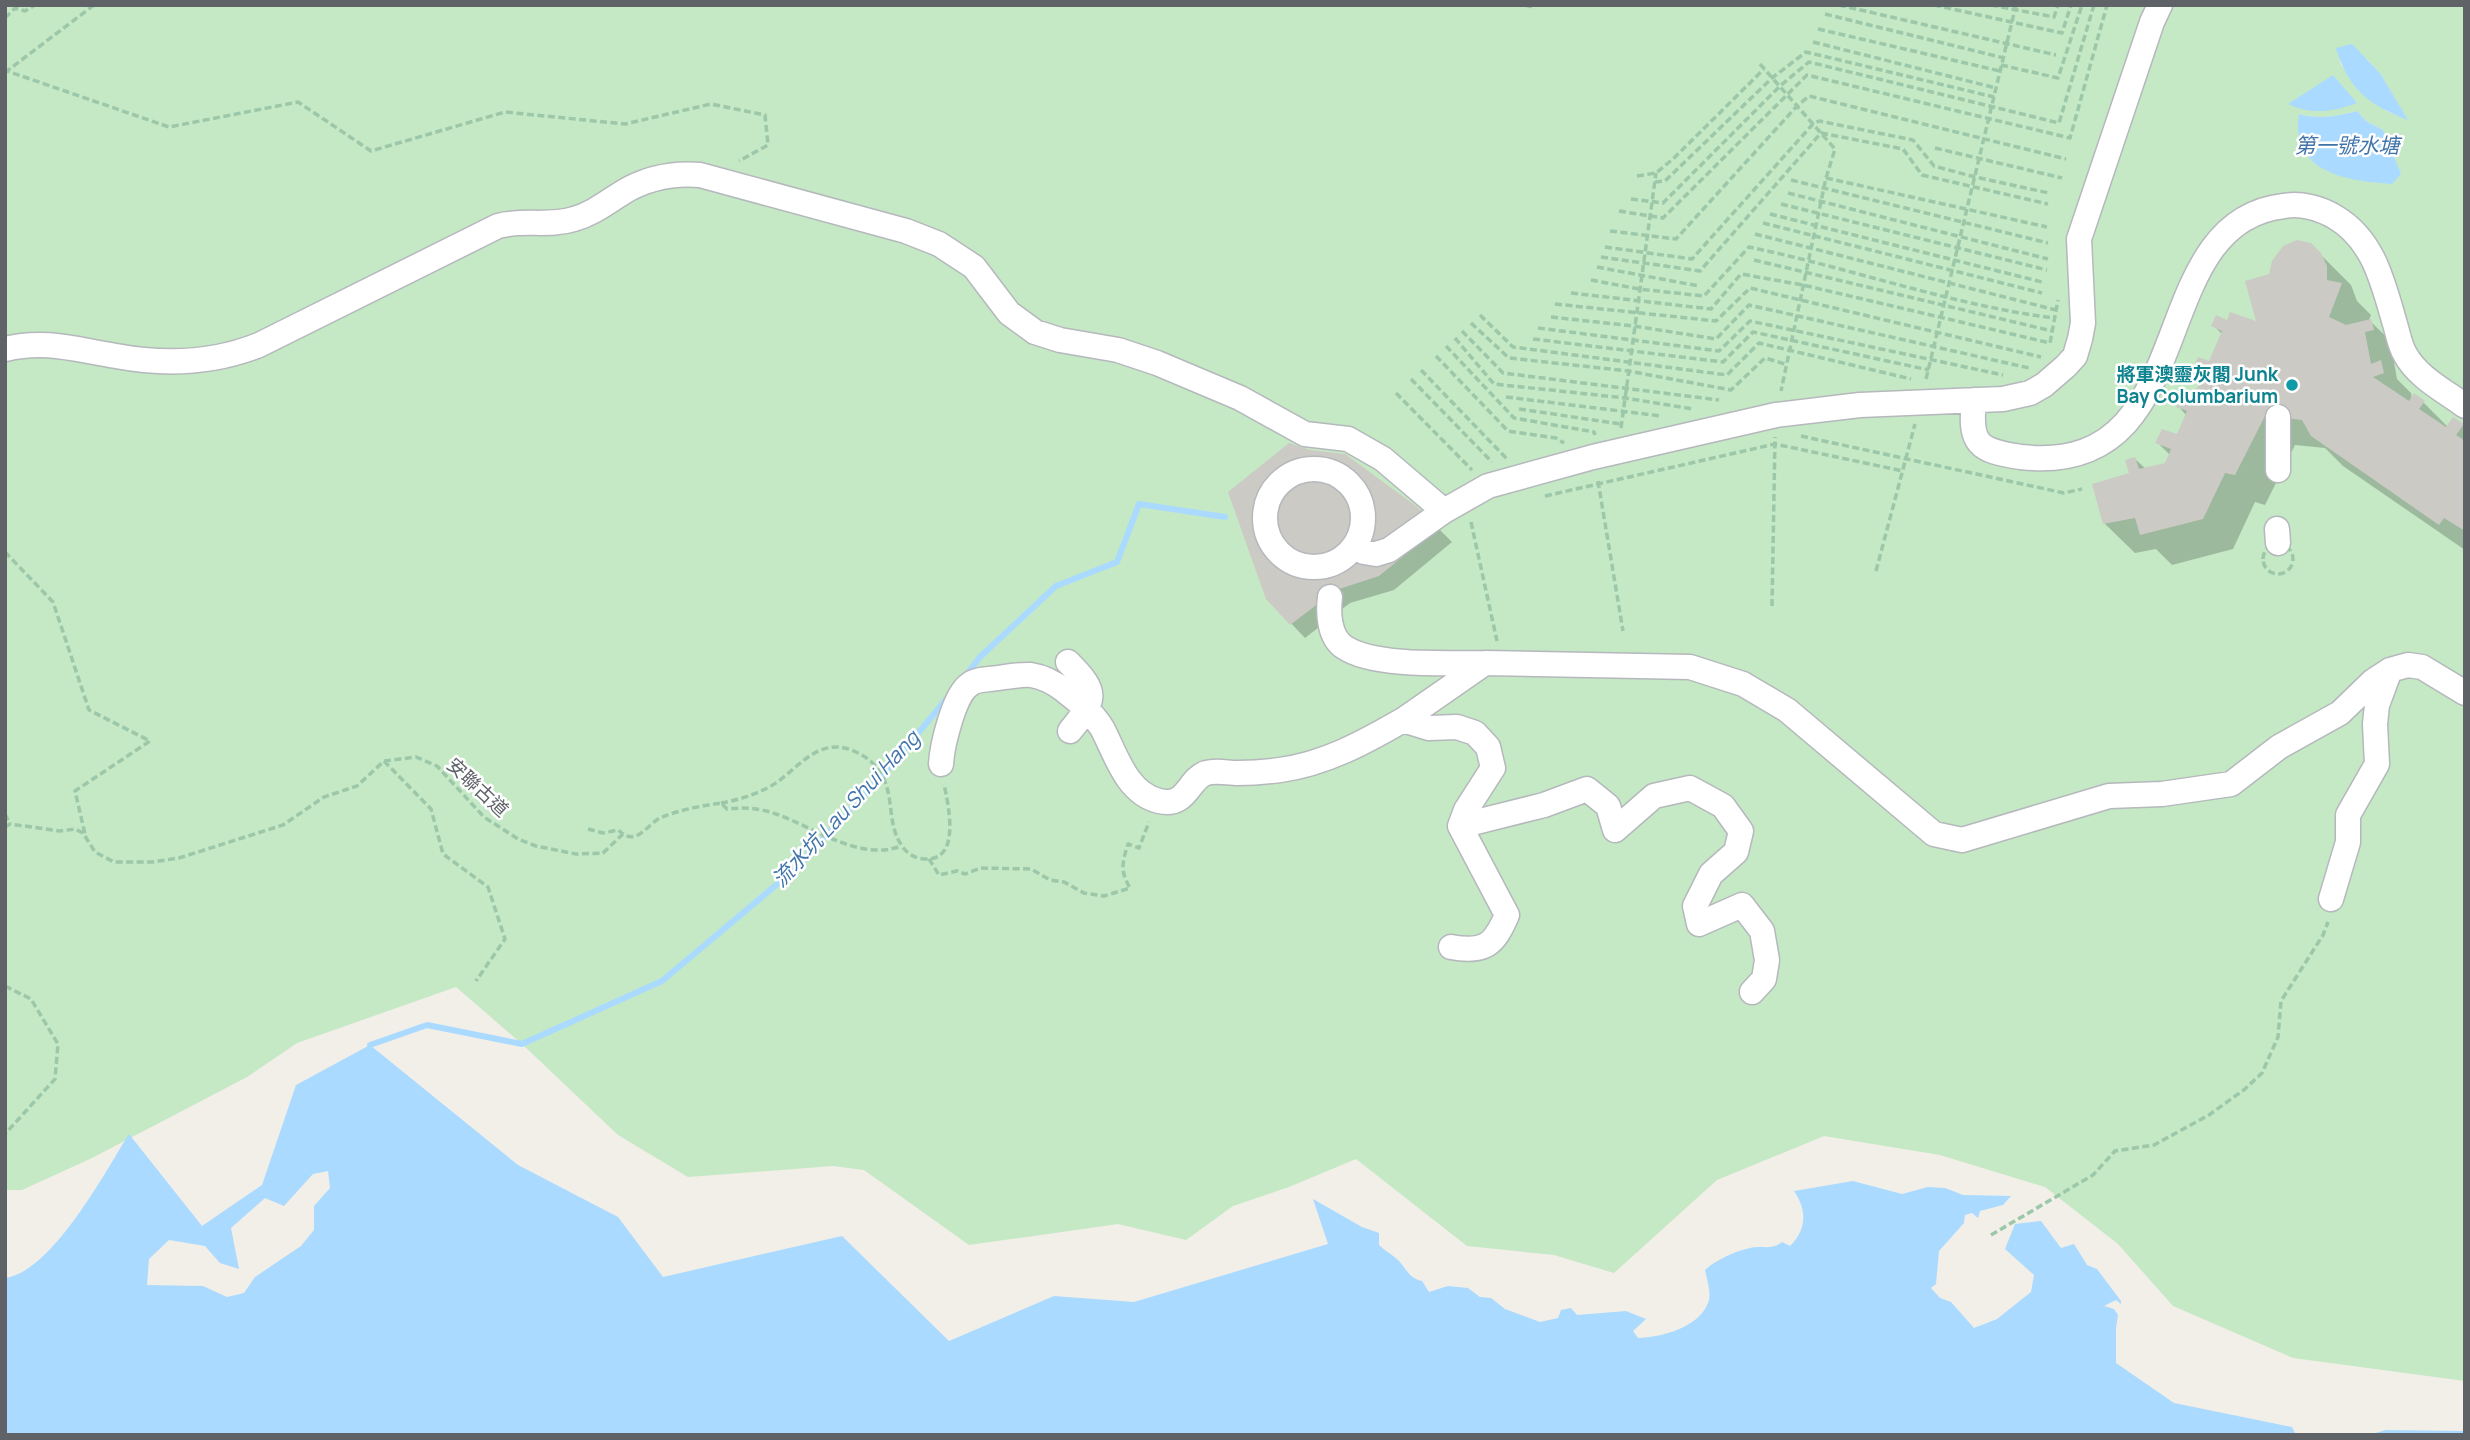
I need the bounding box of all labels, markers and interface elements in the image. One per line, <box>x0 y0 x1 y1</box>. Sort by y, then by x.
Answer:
water label: 第一號水塘 <box>2295 131 2402 159</box>
place label: 將軍澳靈灰閣 Junk Bay Columbarium <box>2117 361 2279 409</box>
marker: 將軍澳靈灰閣 Junk Bay Columbarium <box>2284 377 2300 393</box>
water label: 流水坑 Lau Shui Hang <box>765 723 926 893</box>
street label: 安聯古道 <box>441 752 515 822</box>

